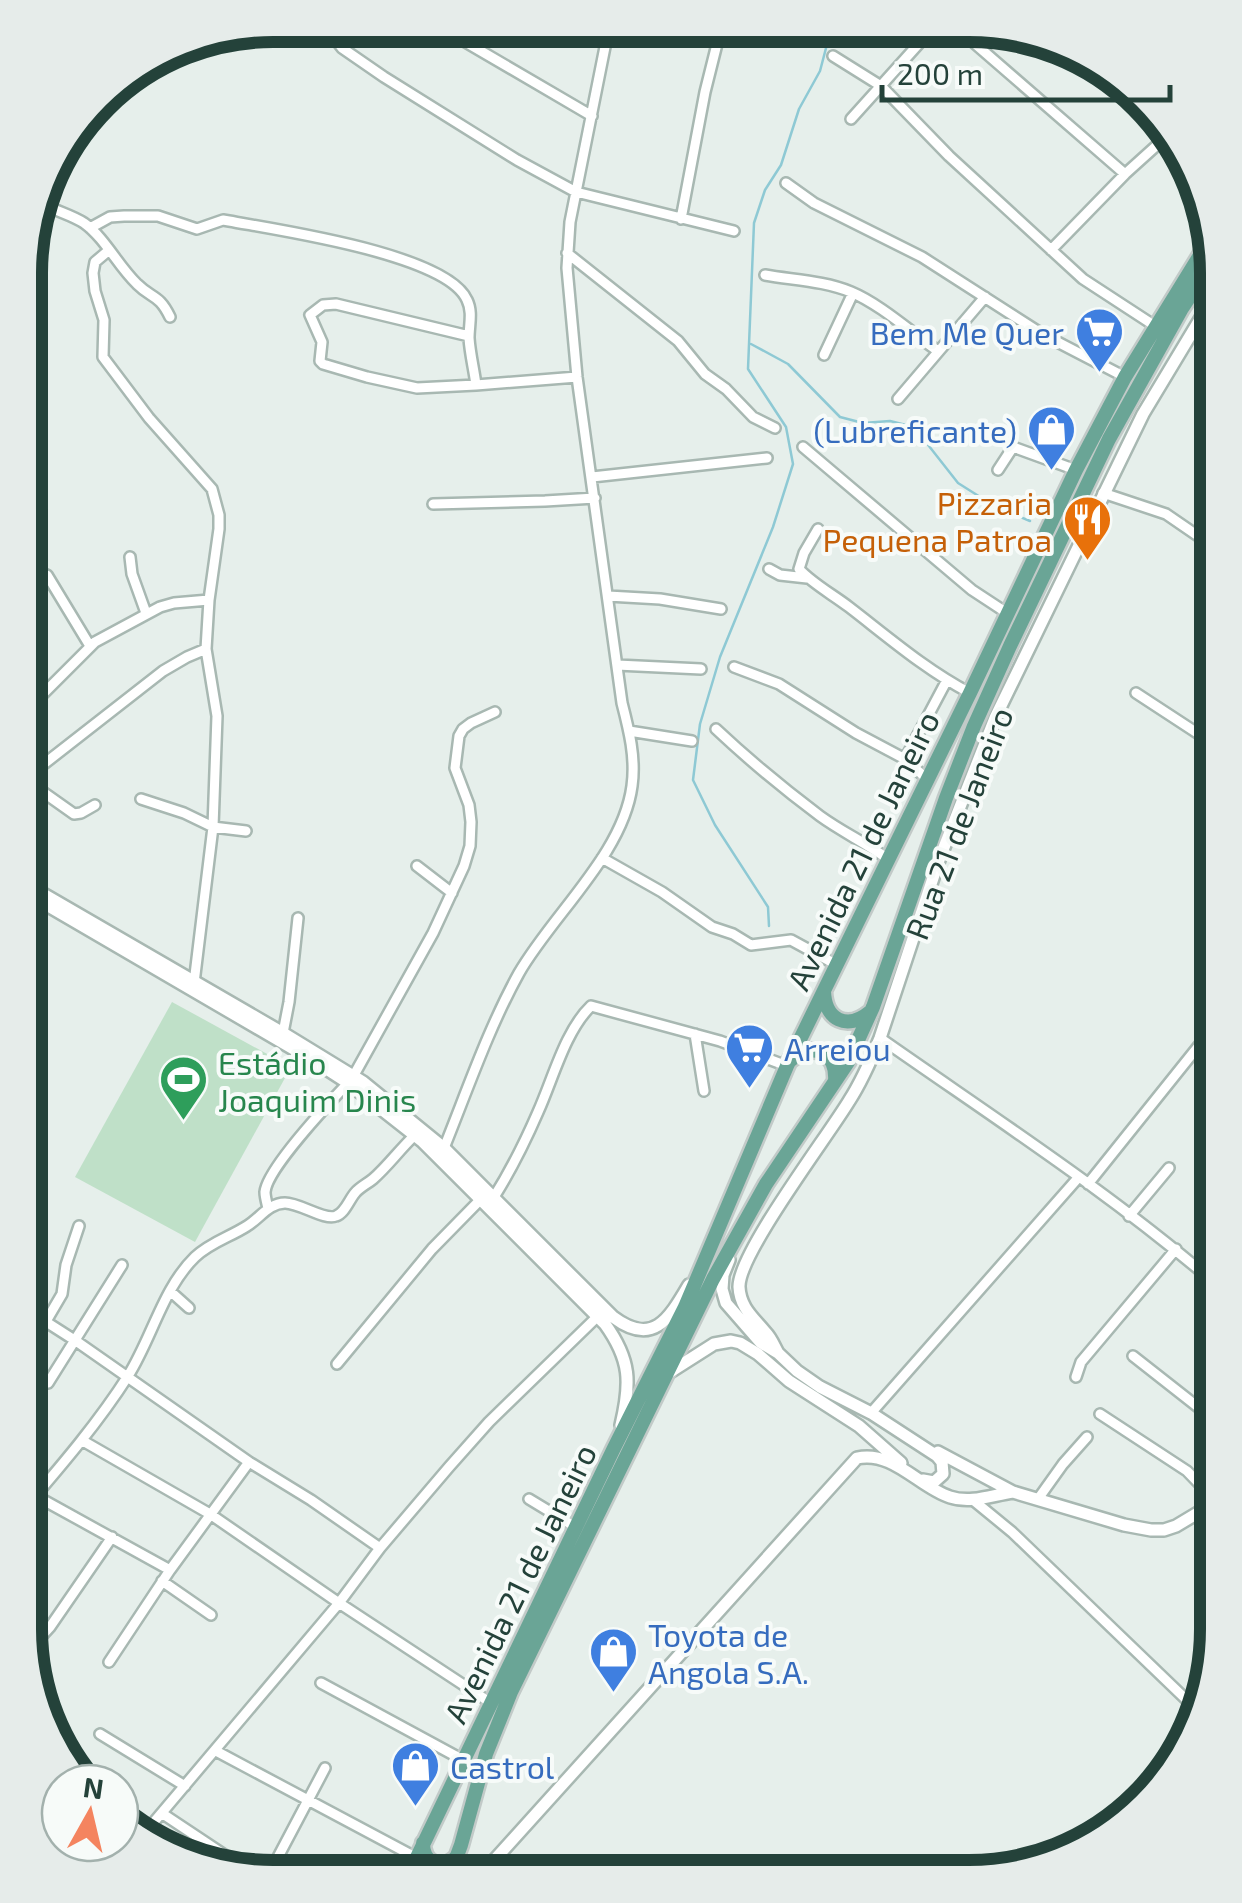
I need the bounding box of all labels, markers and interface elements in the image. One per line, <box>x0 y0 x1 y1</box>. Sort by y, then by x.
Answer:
scale bar <box>882 40 1170 102</box>
text: 200 m <box>897 55 983 91</box>
supermarket icon: Bem Me Quer <box>1073 306 1125 374</box>
place label: Bem Me Quer <box>870 313 1064 352</box>
shop icon: (Lubreficante) <box>1026 404 1078 472</box>
place label: (Lubreficante) <box>813 411 1017 449</box>
place label: Pizzaria Pequena Patroa <box>822 483 1052 558</box>
restaurant icon: Pizzaria Pequena Patroa <box>1061 494 1113 562</box>
street label: Rua 21 de Janeiro <box>896 702 1020 944</box>
street label: Avenida 21 de Janeiro <box>778 704 946 996</box>
supermarket icon: Arreiou <box>723 1022 775 1090</box>
place label: Arreiou <box>784 1029 891 1067</box>
place label: Estádio Joaquim Dinis <box>218 1043 416 1118</box>
sports icon: Estádio Joaquim Dinis <box>157 1054 209 1122</box>
street label: Avenida 21 de Janeiro <box>435 1437 603 1729</box>
place label: Toyota de Angola S.A. <box>648 1615 809 1690</box>
shop icon: Toyota de Angola S.A. <box>587 1626 639 1694</box>
shop icon: Castrol <box>389 1740 441 1808</box>
place label: Castrol <box>450 1747 555 1785</box>
north arrow <box>40 1763 140 1863</box>
text: N <box>81 1769 106 1805</box>

